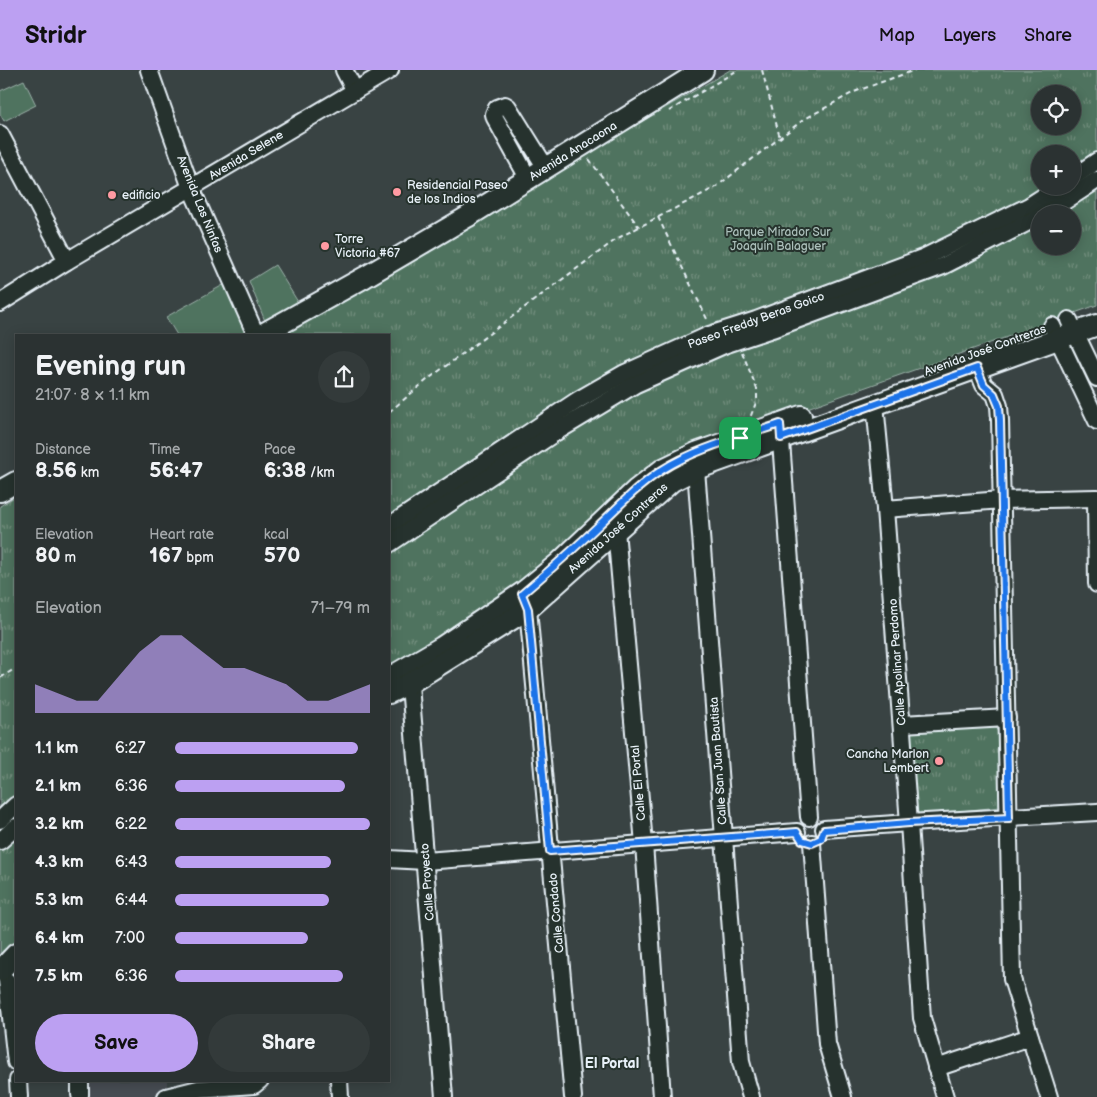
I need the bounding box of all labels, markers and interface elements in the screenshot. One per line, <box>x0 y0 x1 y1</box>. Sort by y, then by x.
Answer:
text: Stridr <box>25 21 87 50</box>
text: Map <box>879 25 915 46</box>
text: Layers <box>943 25 996 46</box>
text: Share <box>1024 25 1072 46</box>
map controls <box>1031 85 1081 255</box>
button: locate <box>1031 85 1081 135</box>
street label: Avenida Anacaona <box>527 118 620 184</box>
street label: Avenida Selene <box>206 127 286 183</box>
button: + <box>1031 145 1081 195</box>
street label: Avenida Las Ninfas <box>173 153 226 255</box>
place label: Residencial Paseo de los Indios <box>407 178 508 207</box>
marker: Residencial Paseo de los Indios <box>391 186 403 198</box>
place label: edificio <box>122 188 161 203</box>
marker: edificio <box>106 189 118 201</box>
button: − <box>1031 205 1081 255</box>
park label: Parque Mirador Sur Joaquín Balaguer <box>725 225 831 254</box>
place label: Torre Victoria #67 <box>335 232 400 261</box>
marker: Torre Victoria #67 <box>319 240 331 252</box>
street label: Paseo Freddy Beras Goico <box>686 289 827 352</box>
street label: Avenida José Contreras <box>922 321 1048 380</box>
text: Evening run <box>35 350 186 383</box>
button: share <box>318 351 370 403</box>
text: 21:07 · 8 × 1.1 km <box>35 386 150 405</box>
pin <box>719 417 761 459</box>
icon: arrive <box>726 424 754 452</box>
text: Distance <box>35 441 91 458</box>
text: Time <box>149 441 180 458</box>
text: Pace <box>264 441 296 458</box>
text: 8.56 <box>35 458 77 483</box>
text: 56:47 <box>149 458 203 483</box>
text: 6:38 <box>264 458 306 483</box>
text: km <box>77 464 99 481</box>
text: /km <box>306 464 335 481</box>
street label: Avenida José Contreras <box>565 480 671 577</box>
text: Elevation <box>35 526 93 543</box>
text: Heart rate <box>149 526 214 543</box>
text: kcal <box>264 526 289 543</box>
text: 80 <box>35 543 61 568</box>
text: 167 <box>149 543 183 568</box>
text: 570 <box>264 543 300 568</box>
text: m <box>61 549 76 566</box>
text: bpm <box>183 549 214 566</box>
street label: Calle Apolinar Perdomo <box>886 598 909 726</box>
text: Elevation <box>35 599 102 618</box>
text: 71–79 m <box>311 599 370 618</box>
street label: Calle San Juan Bautista <box>707 696 730 825</box>
text: 1.1 km <box>35 739 78 758</box>
text: 6:27 <box>115 739 145 758</box>
street label: Calle El Portal <box>628 744 649 821</box>
place label: Cancha Marlon Lembert <box>846 747 929 776</box>
marker: Cancha Marlon Lembert <box>933 755 945 767</box>
text: 2.1 km <box>35 777 81 796</box>
text: 6:36 <box>115 777 148 796</box>
text: 3.2 km <box>35 815 84 834</box>
text: 6:22 <box>115 815 147 834</box>
street label: Calle Proyecto <box>417 843 438 921</box>
text: 4.3 km <box>35 853 84 872</box>
text: 6:43 <box>115 853 148 872</box>
street label: Calle Condado <box>546 872 567 954</box>
text: 5.3 km <box>35 891 83 910</box>
text: 6:44 <box>115 891 148 910</box>
text: 6.4 km <box>35 929 84 948</box>
text: 7:00 <box>115 929 145 948</box>
text: 7.5 km <box>35 967 83 986</box>
text: 6:36 <box>115 967 148 986</box>
button: Save <box>35 1014 198 1072</box>
button: Share <box>208 1014 370 1072</box>
district label: El Portal <box>585 1055 639 1072</box>

